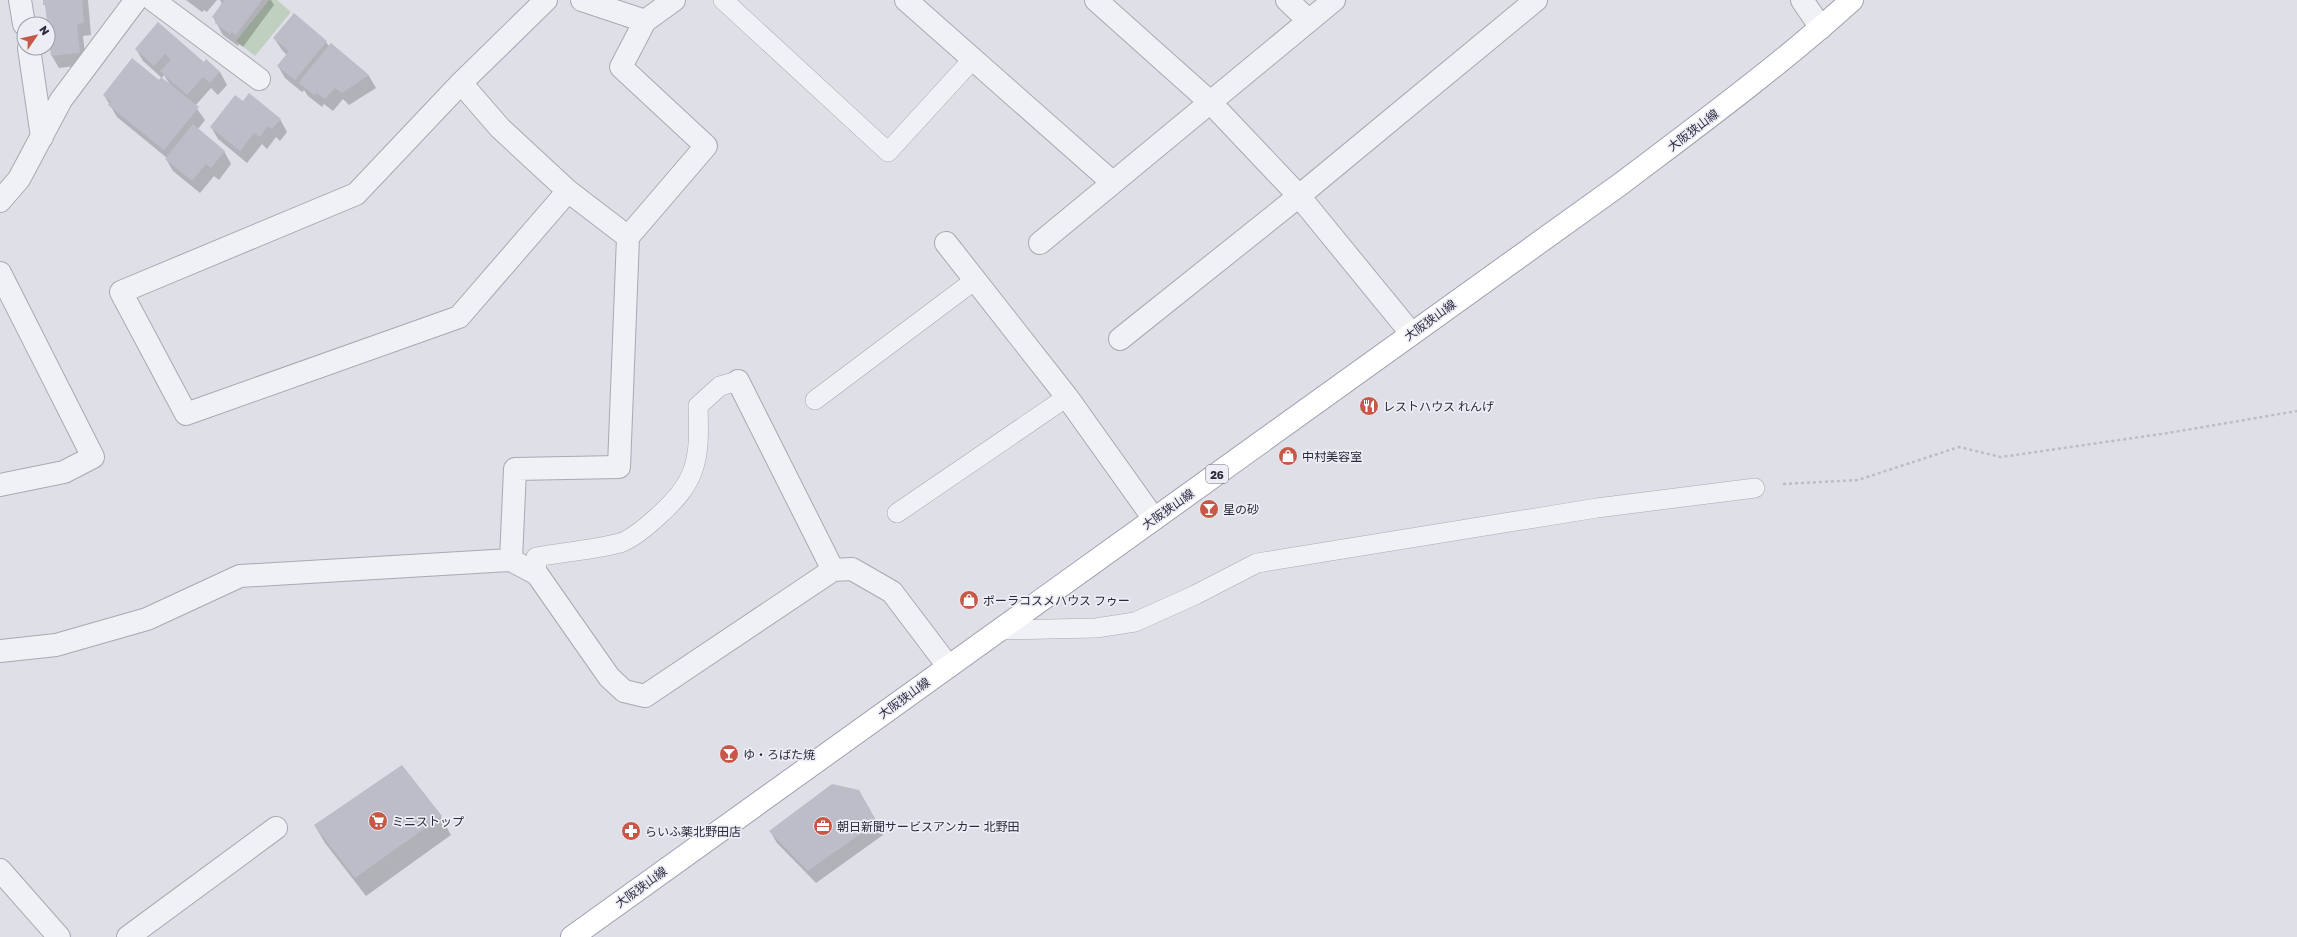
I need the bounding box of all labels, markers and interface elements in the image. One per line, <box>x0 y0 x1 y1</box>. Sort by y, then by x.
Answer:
north arrow <box>16 16 56 56</box>
text: N <box>37 23 52 37</box>
street label: 大阪狭山線 <box>1665 106 1721 154</box>
street label: 大阪狭山線 <box>1401 296 1459 344</box>
restaurant icon: レストハウス れんげ <box>1358 395 1380 417</box>
place label: レストハウス れんげ <box>1383 399 1494 414</box>
shop icon: 中村美容室 <box>1277 445 1299 467</box>
place label: 中村美容室 <box>1302 449 1362 464</box>
road number: 26 <box>1206 465 1228 483</box>
street label: 大阪狭山線 <box>1139 486 1197 532</box>
bar icon: 星の砂 <box>1198 498 1220 520</box>
place label: 星の砂 <box>1223 502 1259 517</box>
shop icon: ポーラコスメハウス フゥー <box>958 589 980 611</box>
place label: ポーラコスメハウス フゥー <box>983 593 1130 608</box>
street label: 大阪狭山線 <box>875 674 933 722</box>
bar icon: ゆ・ろばた焼 <box>718 743 740 765</box>
place label: ゆ・ろばた焼 <box>743 747 815 762</box>
supermarket icon: ミニストップ <box>367 810 389 832</box>
place label: ミニストップ <box>392 814 464 829</box>
office icon: 朝日新聞サービスアンカー 北野田 <box>812 815 834 837</box>
place label: 朝日新聞サービスアンカー 北野田 <box>837 819 1020 834</box>
pharmacy icon: らいふ薬北野田店 <box>620 820 642 842</box>
place label: らいふ薬北野田店 <box>645 824 741 839</box>
street label: 大阪狭山線 <box>612 863 670 911</box>

